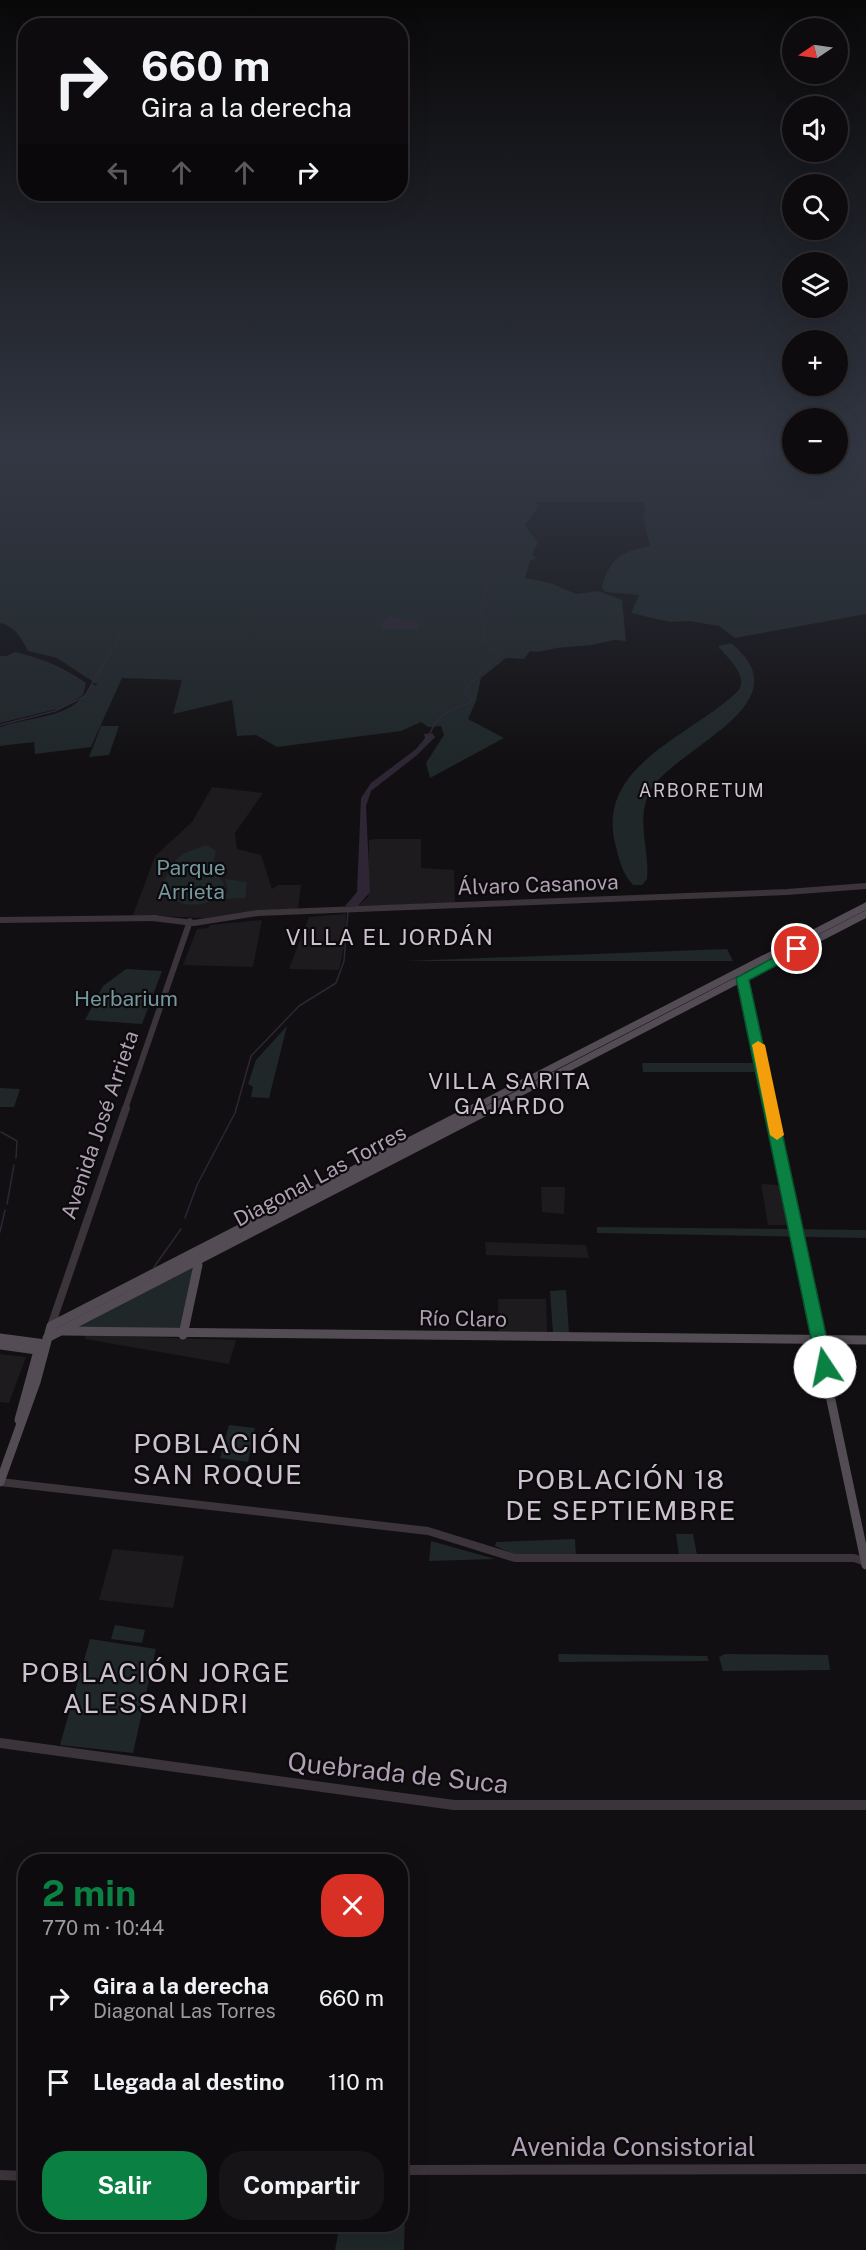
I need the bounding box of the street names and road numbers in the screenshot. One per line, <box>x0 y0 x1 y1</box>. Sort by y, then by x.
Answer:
street label: Álvaro Casanova <box>457 869 619 900</box>
street label: Avenida José Arrieta <box>56 1027 144 1222</box>
street label: Diagonal Las Torres <box>229 1120 410 1232</box>
street label: Río Claro <box>419 1305 507 1332</box>
street label: Quebrada de Suca <box>286 1745 510 1800</box>
street label: Avenida Consistorial <box>510 2131 756 2162</box>

